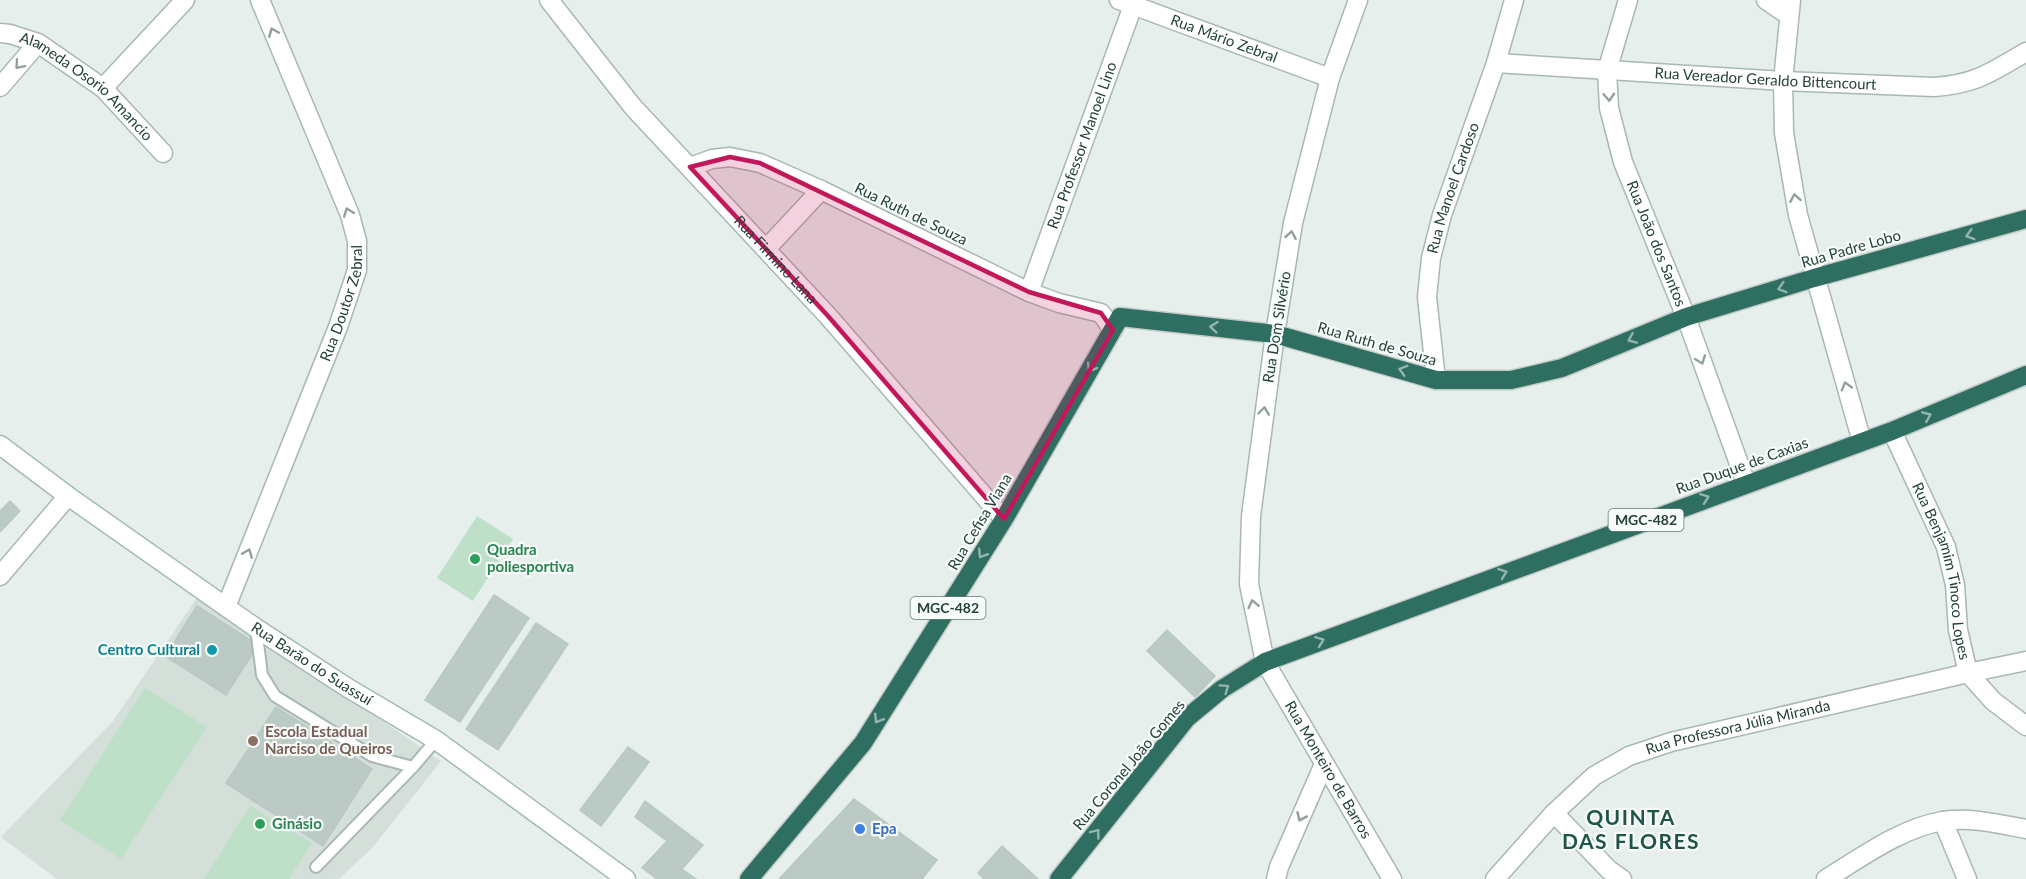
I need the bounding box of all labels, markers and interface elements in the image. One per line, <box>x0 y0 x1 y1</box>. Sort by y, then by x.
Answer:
street label: Rua Mário Zebral <box>1168 10 1280 66</box>
one-way arrow <box>268 27 280 38</box>
street label: Alameda Osorio Amancio <box>18 28 157 144</box>
one-way arrow <box>15 58 26 69</box>
street label: Rua Professor Manoel Lino <box>1043 59 1120 231</box>
street label: Rua Vereador Geraldo Bittencourt <box>1654 63 1877 93</box>
one-way arrow <box>1602 93 1615 102</box>
street label: Rua Manoel Cardoso <box>1423 120 1482 255</box>
street label: Rua Ruth de Souza <box>852 178 971 248</box>
street label: Rua João dos Santos <box>1624 178 1691 309</box>
one-way arrow <box>1789 193 1802 203</box>
one-way arrow <box>343 207 355 218</box>
street label: Rua Firmino Lana <box>731 211 822 307</box>
street label: Rua Padre Lobo <box>1799 225 1903 271</box>
one-way arrow <box>1965 227 1975 240</box>
one-way arrow <box>1285 230 1297 239</box>
street label: Rua Doutor Zebral <box>315 245 365 364</box>
street label: Rua Dom Silvério <box>1258 270 1294 384</box>
one-way arrow <box>1777 281 1788 293</box>
street label: Rua Ruth de Souza <box>1316 317 1439 369</box>
one-way arrow <box>1209 321 1218 334</box>
one-way arrow <box>1627 332 1638 344</box>
one-way arrow <box>1694 354 1707 365</box>
one-way arrow <box>1087 362 1098 372</box>
one-way arrow <box>1398 365 1408 378</box>
one-way arrow <box>1841 381 1853 392</box>
one-way arrow <box>1258 406 1270 415</box>
one-way arrow <box>1921 411 1932 423</box>
street label: Rua Duque de Caxias <box>1673 433 1810 497</box>
street label: Rua Cefisa Viana <box>943 470 1015 573</box>
street label: Rua Benjamim Tinoco Lopes <box>1909 479 1975 661</box>
one-way arrow <box>1699 493 1710 506</box>
road number: MGC-482 <box>1608 509 1684 531</box>
place label: Quadra poliesportiva <box>487 540 574 575</box>
one-way arrow <box>978 547 989 558</box>
one-way arrow <box>241 548 253 559</box>
marker: Quadra poliesportiva <box>468 552 482 566</box>
one-way arrow <box>1497 568 1508 581</box>
road number: MGC-482 <box>910 597 986 619</box>
one-way arrow <box>1248 600 1261 610</box>
street label: Rua Barão do Suassuí <box>248 617 377 709</box>
one-way arrow <box>1314 636 1325 649</box>
place label: Centro Cultural <box>98 640 200 658</box>
marker: Centro Cultural <box>205 643 219 657</box>
one-way arrow <box>1218 684 1229 695</box>
street label: Rua Professora Júlia Miranda <box>1643 695 1832 758</box>
street label: Rua Coronel João Gomes <box>1068 696 1188 833</box>
street label: Rua Monteiro de Barros <box>1282 697 1376 841</box>
one-way arrow <box>874 712 885 723</box>
place label: Escola Estadual Narciso de Queiros <box>265 722 393 757</box>
marker: Escola Estadual Narciso de Queiros <box>246 734 260 748</box>
district label: QUINTA DAS FLORES <box>1562 804 1700 853</box>
one-way arrow <box>1296 811 1308 822</box>
place label: Ginásio <box>272 814 322 832</box>
marker: Ginásio <box>253 817 267 831</box>
place label: Epa <box>872 819 897 837</box>
marker: Epa <box>853 822 867 836</box>
one-way arrow <box>1088 829 1099 840</box>

